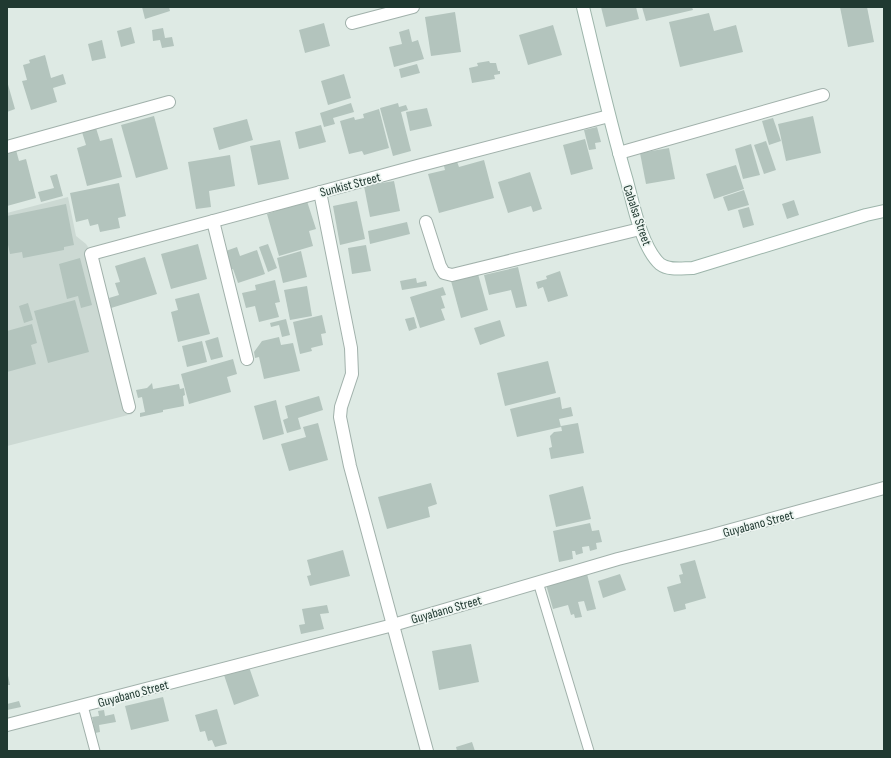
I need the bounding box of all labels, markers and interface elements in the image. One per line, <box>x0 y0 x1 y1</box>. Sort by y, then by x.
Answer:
street label: Sunkist Street <box>318 169 382 201</box>
street label: Cabalsa Street <box>619 183 655 248</box>
street label: Guyabano Street <box>721 507 795 541</box>
street label: Guyabano Street <box>409 592 483 628</box>
street label: Guyabano Street <box>96 677 170 711</box>

